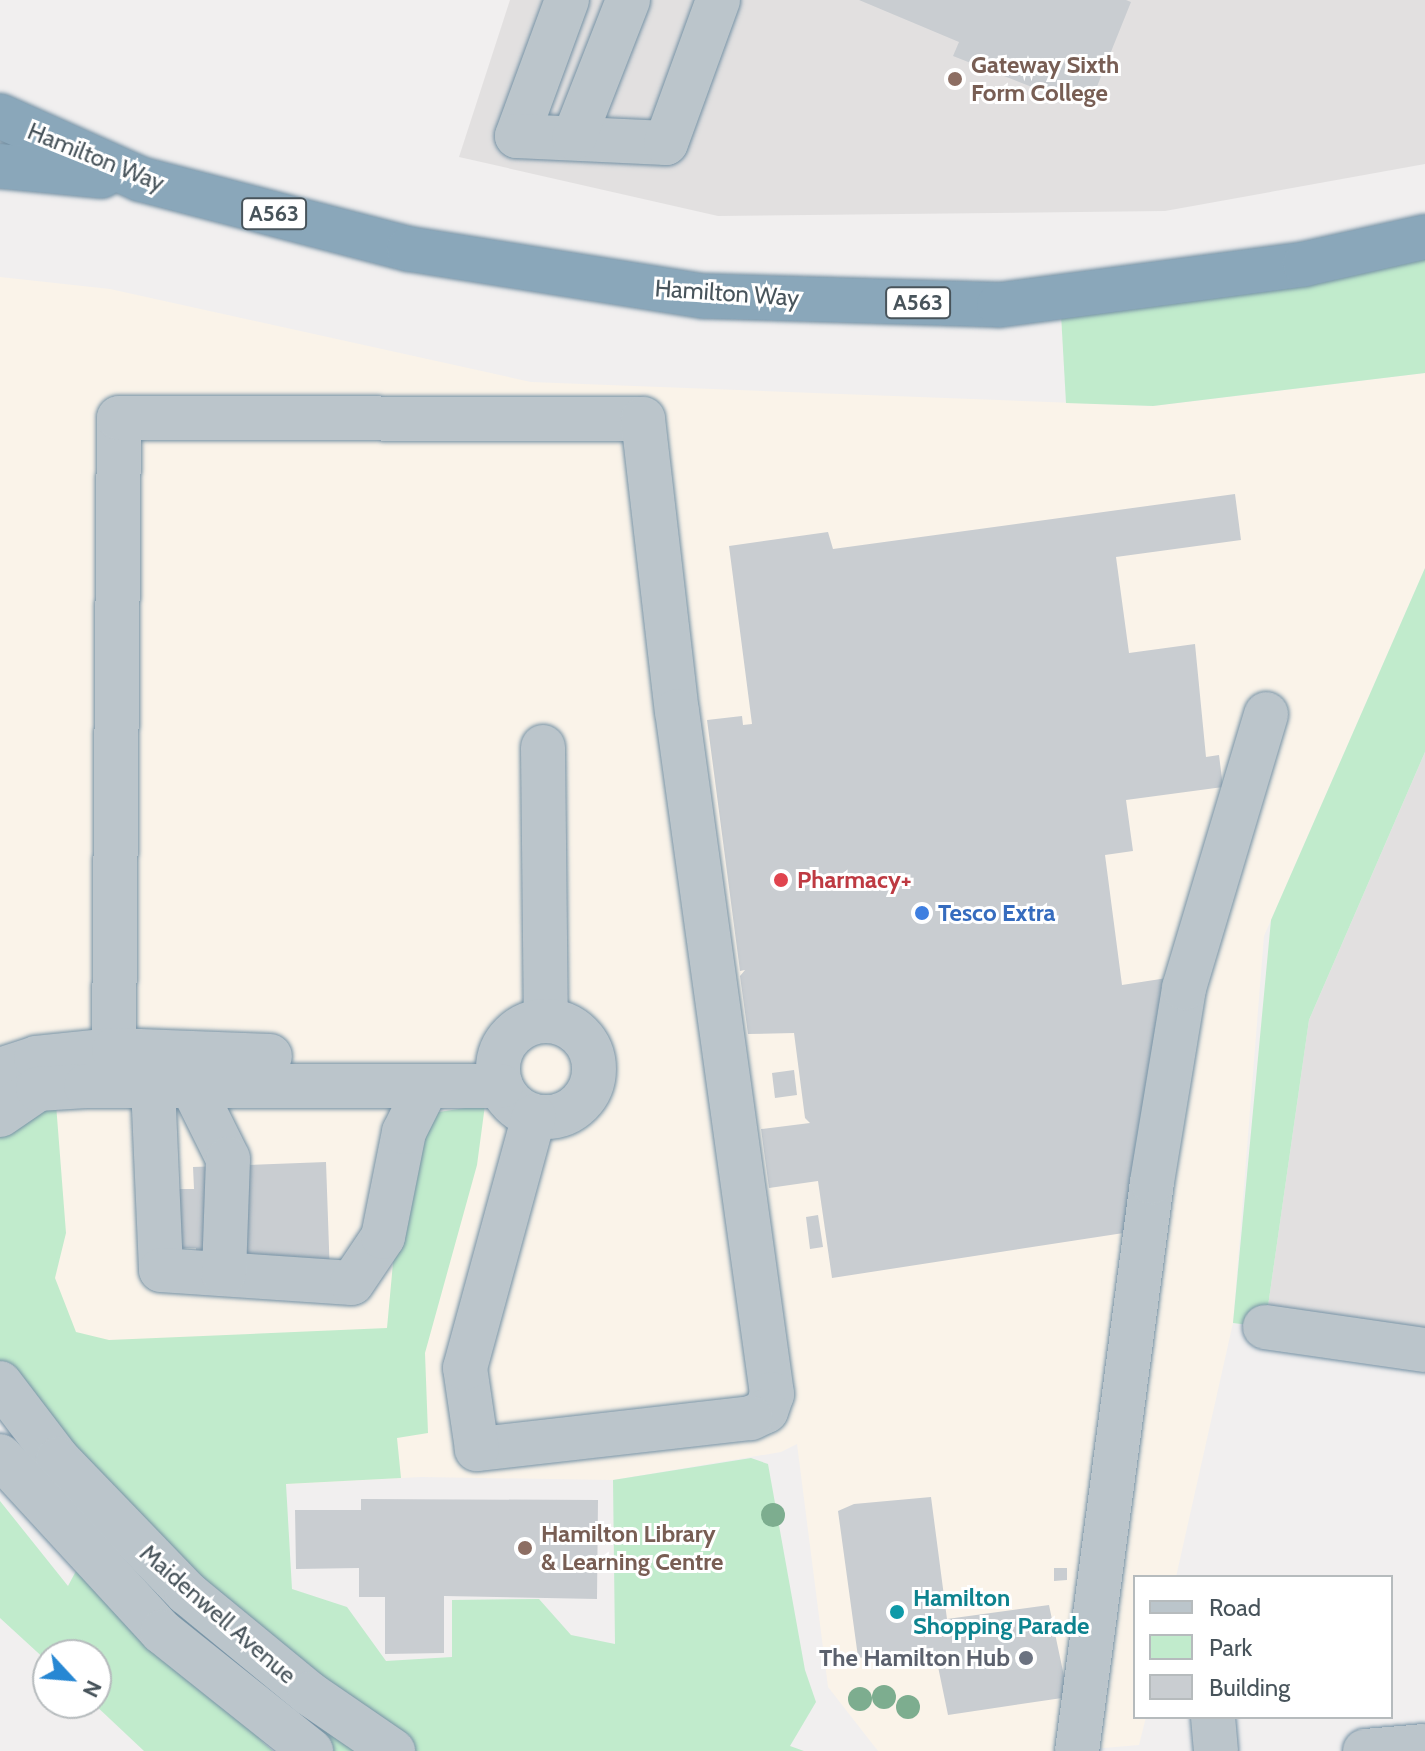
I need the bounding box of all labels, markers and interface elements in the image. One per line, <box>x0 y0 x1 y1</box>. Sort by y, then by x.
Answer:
place label: Gateway Sixth Form College <box>971 51 1119 107</box>
marker: Gateway Sixth Form College <box>946 70 964 88</box>
street label: Hamilton Way <box>23 117 169 197</box>
road number: A563 <box>240 196 308 232</box>
street label: Hamilton Way <box>654 274 800 312</box>
road number: A563 <box>884 285 952 321</box>
place label: Pharmacy+ <box>797 866 912 894</box>
marker: Pharmacy+ <box>772 871 790 889</box>
place label: Tesco Extra <box>938 899 1055 927</box>
marker: Tesco Extra <box>913 904 931 922</box>
place label: Hamilton Library & Learning Centre <box>541 1520 723 1576</box>
street label: Maidenwell Avenue <box>134 1538 302 1690</box>
marker: Hamilton Library & Learning Centre <box>516 1539 534 1557</box>
legend <box>1133 1575 1393 1719</box>
place label: Hamilton Shopping Parade <box>913 1584 1089 1640</box>
text: Road <box>1209 1593 1261 1622</box>
marker: Hamilton Shopping Parade <box>888 1603 906 1621</box>
text: Park <box>1209 1633 1252 1662</box>
north arrow <box>32 1639 112 1719</box>
place label: The Hamilton Hub <box>819 1644 1010 1672</box>
marker: The Hamilton Hub <box>1017 1649 1035 1667</box>
text: Building <box>1209 1673 1290 1702</box>
text: N <box>77 1676 108 1702</box>

